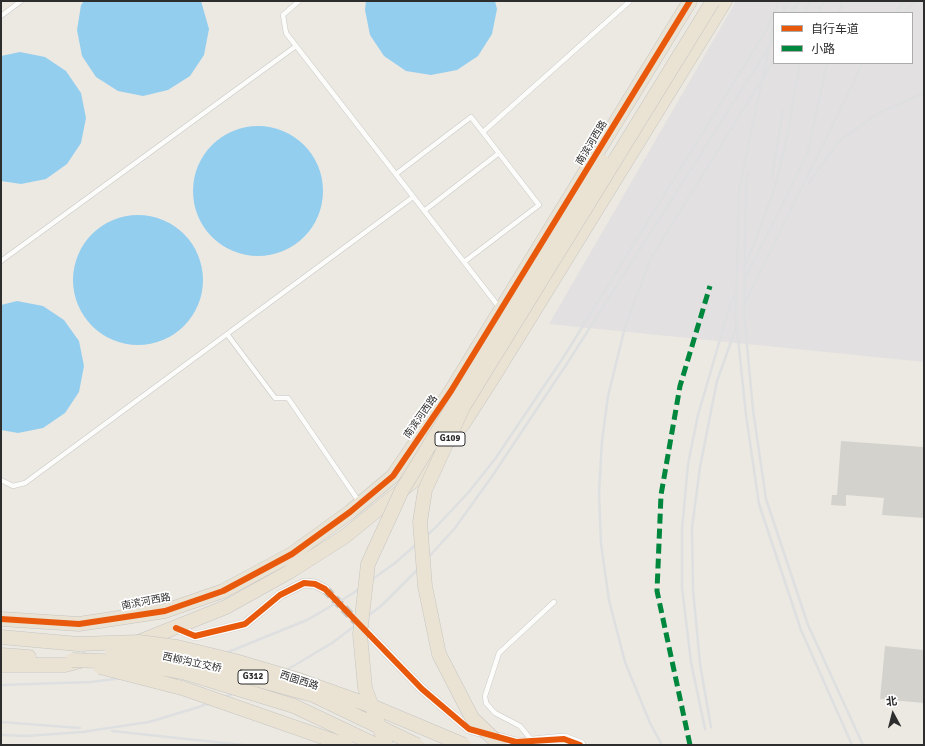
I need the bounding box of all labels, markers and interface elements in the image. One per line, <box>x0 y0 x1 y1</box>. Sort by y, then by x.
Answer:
legend <box>773 12 913 64</box>
text: 自行车道 <box>811 22 859 37</box>
text: 小路 <box>811 42 835 57</box>
street label: 南滨河西路 <box>574 118 610 168</box>
street label: 南滨河西路 <box>402 393 440 441</box>
road number: G109 <box>435 432 465 446</box>
street label: 南滨河西路 <box>120 591 172 613</box>
street label: 西柳沟立交桥 <box>161 651 223 675</box>
street label: 西固西路 <box>278 669 320 693</box>
road number: G312 <box>238 670 268 684</box>
north arrow <box>873 694 913 734</box>
text: 北 <box>885 694 898 709</box>

